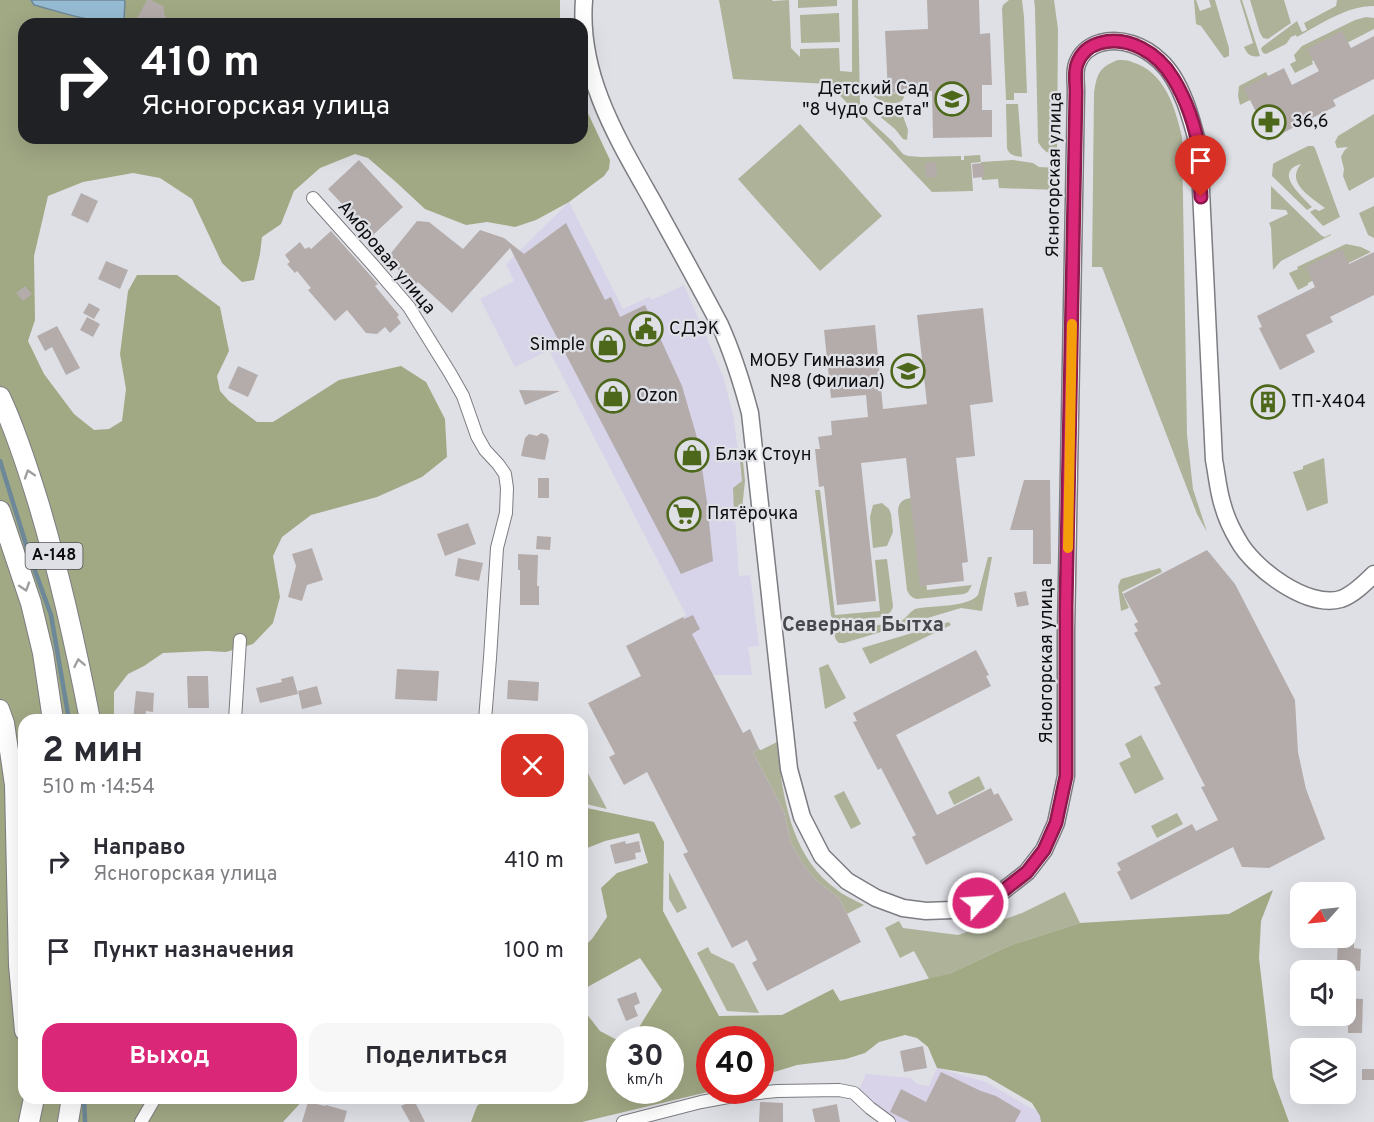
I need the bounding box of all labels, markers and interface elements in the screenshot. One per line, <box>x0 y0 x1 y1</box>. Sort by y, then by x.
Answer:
text: 410 m <box>141 38 260 91</box>
icon: right <box>42 42 120 120</box>
place label: Детский Сад "8 Чудо Света" <box>802 78 929 122</box>
school or university icon: Детский Сад "8 Чудо Света" <box>934 81 970 117</box>
text: Ясногорская улица <box>141 90 390 124</box>
street label: Ясногорская улица <box>1042 92 1068 258</box>
pharmacy icon: 36,6 <box>1251 104 1287 140</box>
place label: 36,6 <box>1292 111 1328 134</box>
pin <box>1175 135 1226 197</box>
icon: arrive <box>1184 144 1217 177</box>
street label: Амбровая улица <box>332 197 440 319</box>
public building icon: СДЭК <box>628 311 664 347</box>
place label: СДЭК <box>669 318 720 341</box>
shop icon: Simple <box>590 327 626 363</box>
place label: Simple <box>530 334 585 357</box>
place label: МОБУ Гимназия №8 (Филиал) <box>749 350 885 394</box>
school or university icon: МОБУ Гимназия №8 (Филиал) <box>890 353 926 389</box>
shop icon: Ozon <box>595 378 631 414</box>
building icon: ТП-Х404 <box>1250 384 1286 420</box>
place label: Ozon <box>636 385 678 408</box>
place label: ТП-Х404 <box>1291 391 1366 414</box>
shop icon: Блэк Стоун <box>674 437 710 473</box>
place label: Блэк Стоун <box>715 444 811 467</box>
one-way arrow <box>24 469 36 480</box>
supermarket icon: Пятёрочка <box>666 496 702 532</box>
place label: Пятёрочка <box>707 503 798 526</box>
road number: А-148 <box>26 543 82 569</box>
street label: Ясногорская улица <box>1036 578 1059 744</box>
one-way arrow <box>18 581 31 592</box>
district label: Северная Бытха <box>782 613 944 639</box>
one-way arrow <box>73 658 86 668</box>
text: 2 мин <box>42 729 143 775</box>
button: close <box>501 734 564 797</box>
text: 510 m · 14:54 <box>42 775 155 801</box>
text: Направо <box>93 835 185 862</box>
icon: right <box>42 845 75 878</box>
text: 410 m <box>504 848 564 875</box>
text: Ясногорская улица <box>93 862 277 888</box>
position arrow <box>946 871 1010 935</box>
north arrow <box>1290 882 1356 948</box>
map controls <box>1290 882 1356 1104</box>
icon: arrive <box>42 935 75 968</box>
text: Пункт назначения <box>93 938 294 965</box>
text: 100 m <box>504 938 564 965</box>
button: sound <box>1290 960 1356 1026</box>
button: Выход <box>42 1023 297 1092</box>
button: Поделиться <box>309 1023 564 1092</box>
speed limit sign: 40 <box>696 1026 774 1104</box>
button: layers <box>1290 1038 1356 1104</box>
text: 30 <box>626 1039 664 1076</box>
text: km/h <box>627 1071 663 1090</box>

